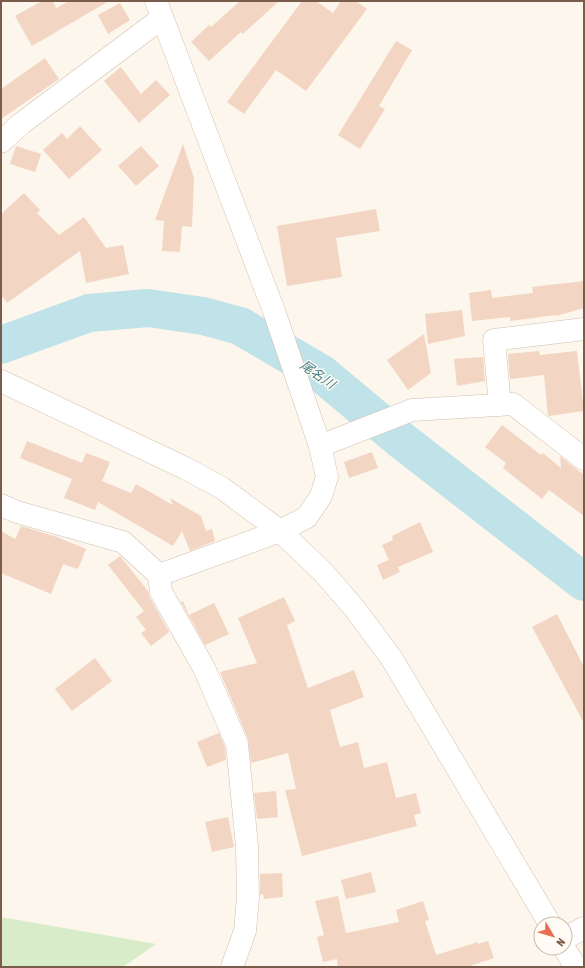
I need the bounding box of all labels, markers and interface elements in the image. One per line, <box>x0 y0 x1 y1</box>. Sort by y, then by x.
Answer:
water label: 尾名川 <box>297 357 340 393</box>
north arrow <box>533 916 573 956</box>
text: N <box>554 936 568 948</box>

